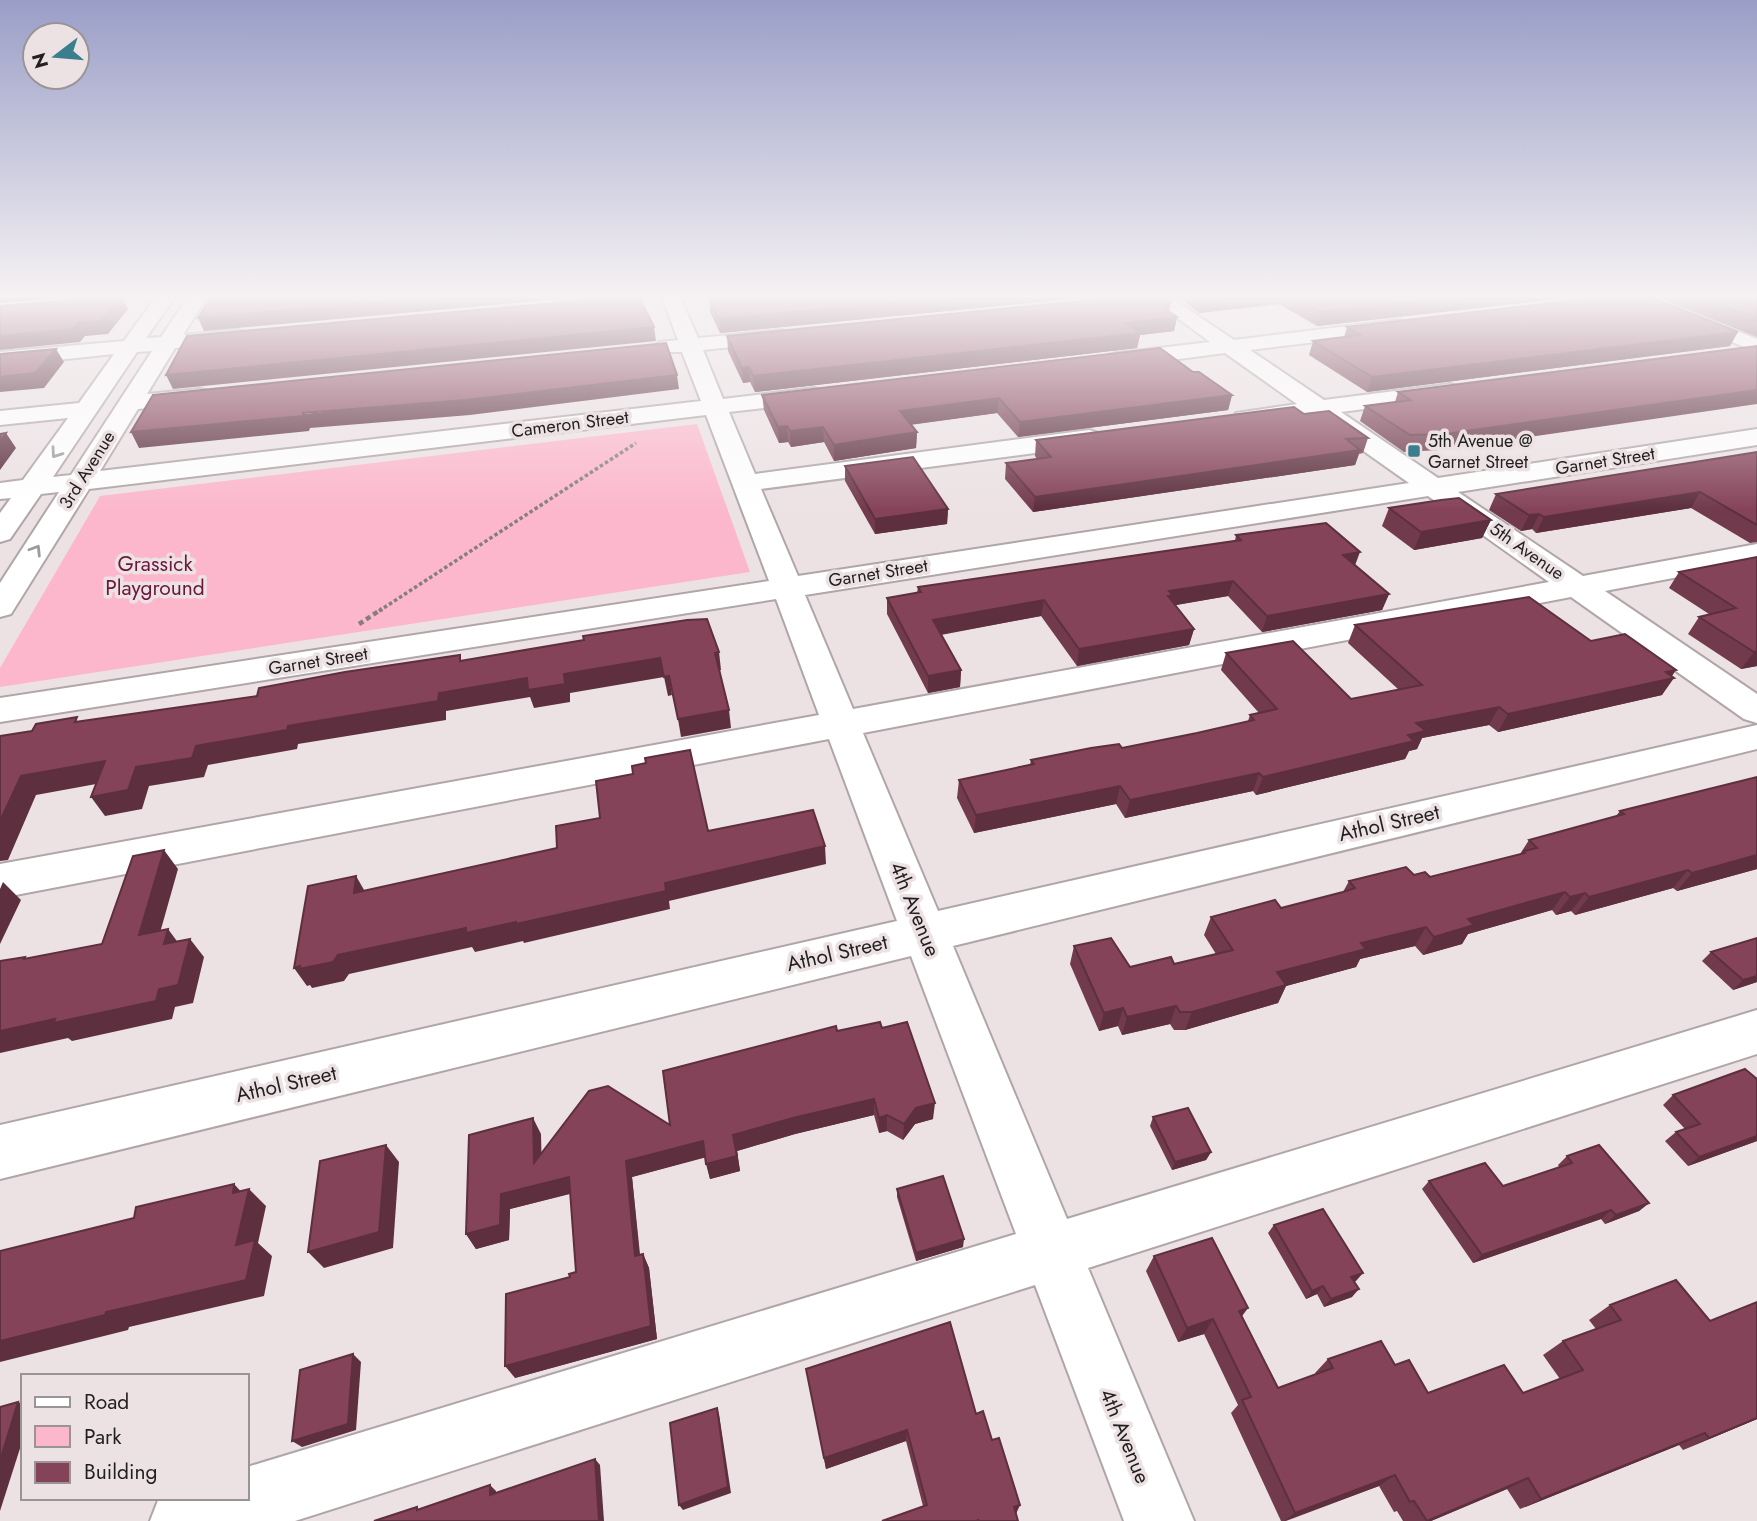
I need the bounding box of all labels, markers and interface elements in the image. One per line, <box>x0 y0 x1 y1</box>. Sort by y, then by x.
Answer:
north arrow <box>21 21 91 91</box>
text: N <box>25 50 55 72</box>
street label: Cameron Street <box>510 404 631 444</box>
street label: 3rd Avenue <box>53 426 121 514</box>
place label: 5th Avenue @ Garnet Street <box>1428 428 1533 475</box>
street label: Garnet Street <box>1553 440 1657 482</box>
marker: 5th Avenue @ Garnet Street <box>1406 443 1422 459</box>
one-way arrow <box>52 445 64 458</box>
street label: 5th Avenue <box>1485 516 1569 586</box>
one-way arrow <box>28 544 41 557</box>
park label: Grassick Playground <box>105 549 205 603</box>
street label: Garnet Street <box>826 552 930 594</box>
street label: Garnet Street <box>266 640 370 682</box>
street label: Athol Street <box>1336 797 1442 849</box>
street label: 4th Avenue <box>882 857 948 961</box>
street label: Athol Street <box>784 927 890 979</box>
street label: Athol Street <box>233 1058 339 1110</box>
legend <box>21 1374 248 1500</box>
street label: 4th Avenue <box>1092 1384 1158 1488</box>
text: Road <box>84 1387 129 1417</box>
text: Park <box>84 1422 122 1452</box>
text: Building <box>84 1457 157 1487</box>

